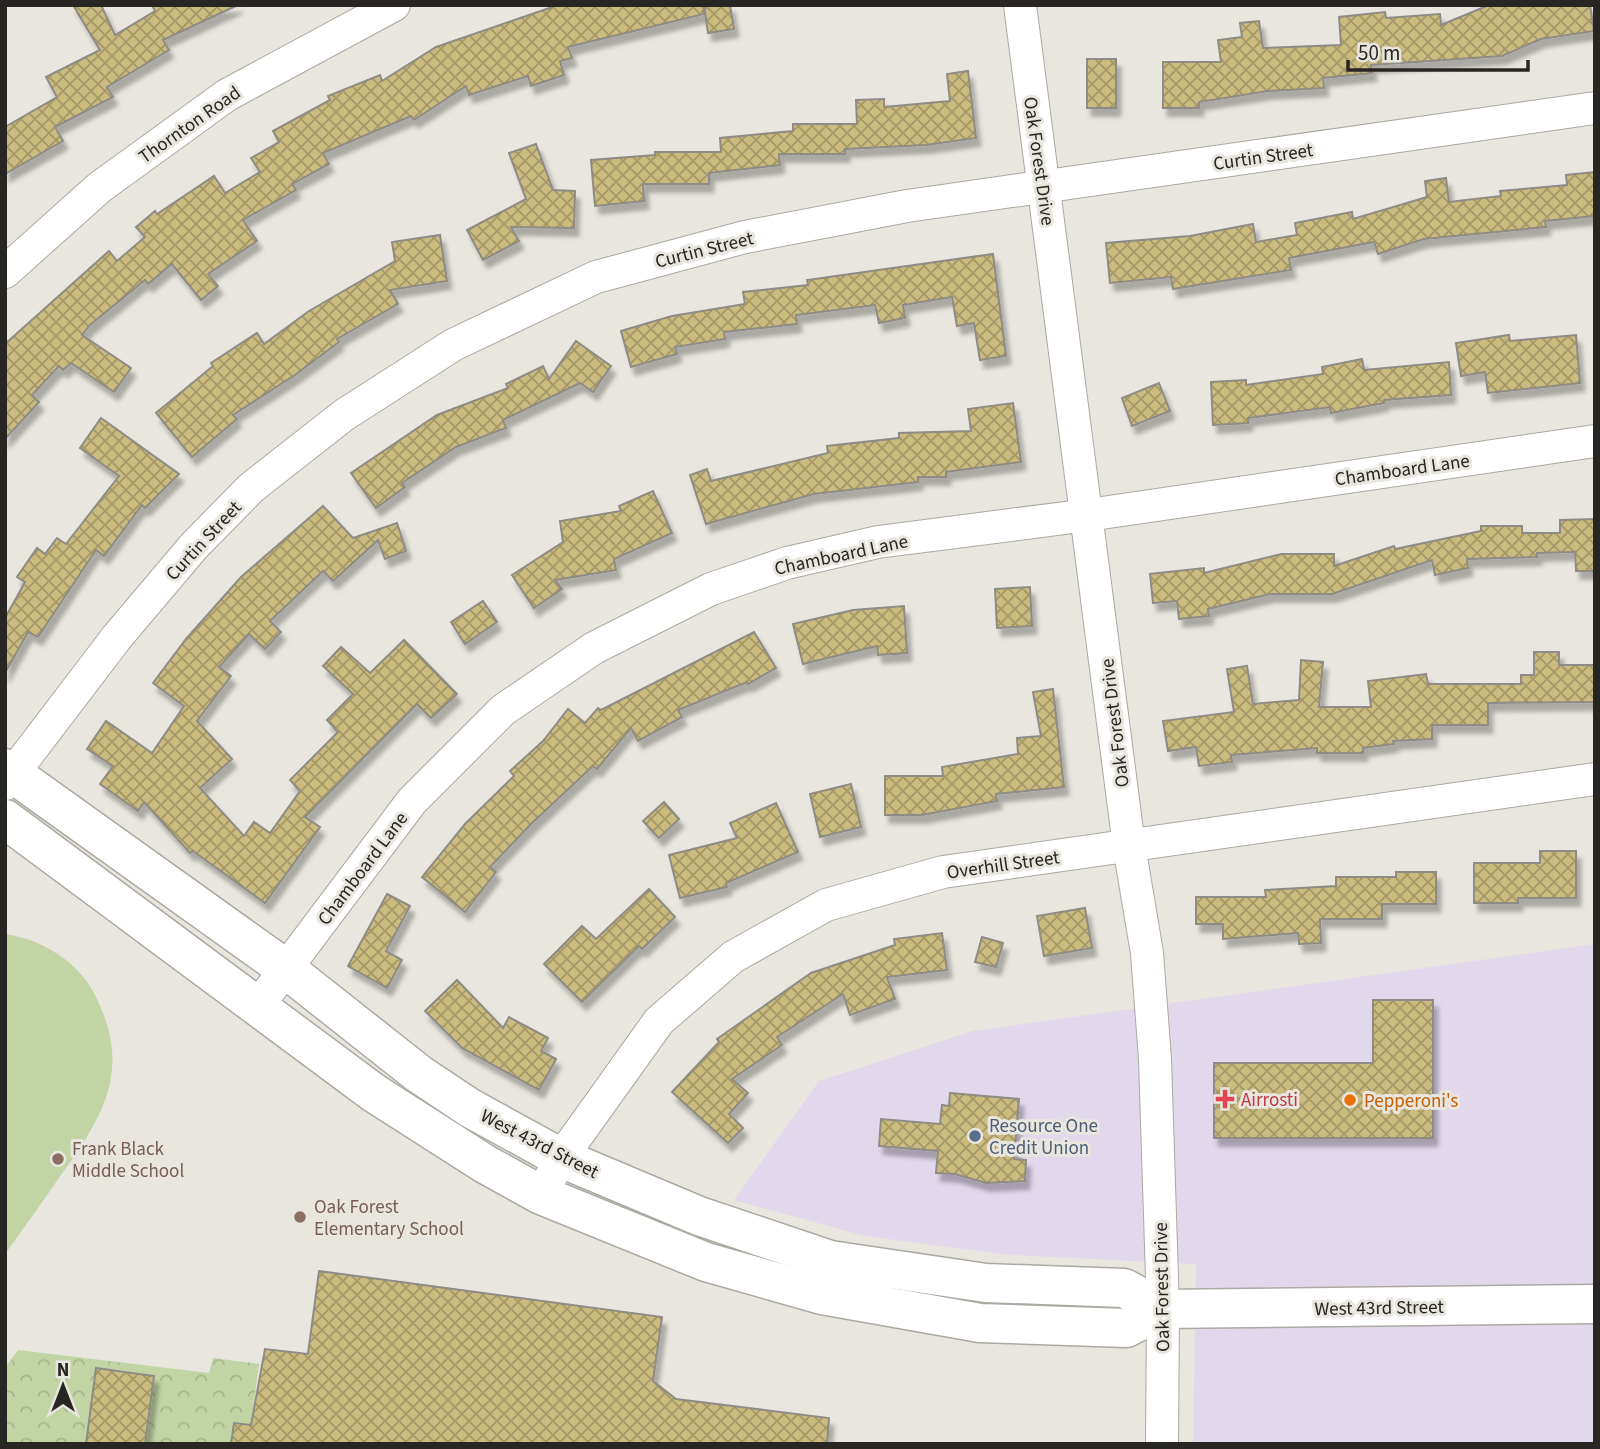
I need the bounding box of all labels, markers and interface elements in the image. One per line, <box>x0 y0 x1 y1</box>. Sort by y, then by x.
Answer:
scale bar <box>1348 28 1528 72</box>
text: 50 m <box>1358 38 1400 68</box>
street label: Thornton Road <box>133 80 246 170</box>
street label: Oak Forest Drive <box>1016 95 1061 227</box>
street label: Curtin Street <box>1212 137 1315 178</box>
street label: Curtin Street <box>652 225 757 276</box>
street label: Chamboard Lane <box>1333 448 1471 493</box>
street label: Curtin Street <box>160 495 249 587</box>
street label: Chamboard Lane <box>772 528 911 583</box>
street label: Oak Forest Drive <box>1094 657 1137 789</box>
street label: Chamboard Lane <box>311 806 415 931</box>
street label: Overhill Street <box>945 844 1062 887</box>
place label: Airrosti <box>1241 1087 1298 1114</box>
place label: Pepperoni's <box>1364 1088 1458 1115</box>
marker: Airrosti <box>1215 1089 1235 1109</box>
marker: Pepperoni's <box>1342 1092 1358 1108</box>
street label: West 43rd Street <box>476 1103 604 1186</box>
place label: Resource One Credit Union <box>989 1113 1098 1162</box>
marker: Resource One Credit Union <box>967 1128 983 1144</box>
place label: Frank Black Middle School <box>72 1136 184 1185</box>
marker: Frank Black Middle School <box>50 1151 66 1167</box>
place label: Oak Forest Elementary School <box>314 1194 464 1243</box>
marker: Oak Forest Elementary School <box>292 1209 308 1225</box>
street label: Oak Forest Drive <box>1148 1222 1177 1352</box>
street label: West 43rd Street <box>1314 1294 1445 1323</box>
north arrow <box>28 1351 98 1421</box>
text: N <box>57 1357 69 1384</box>

